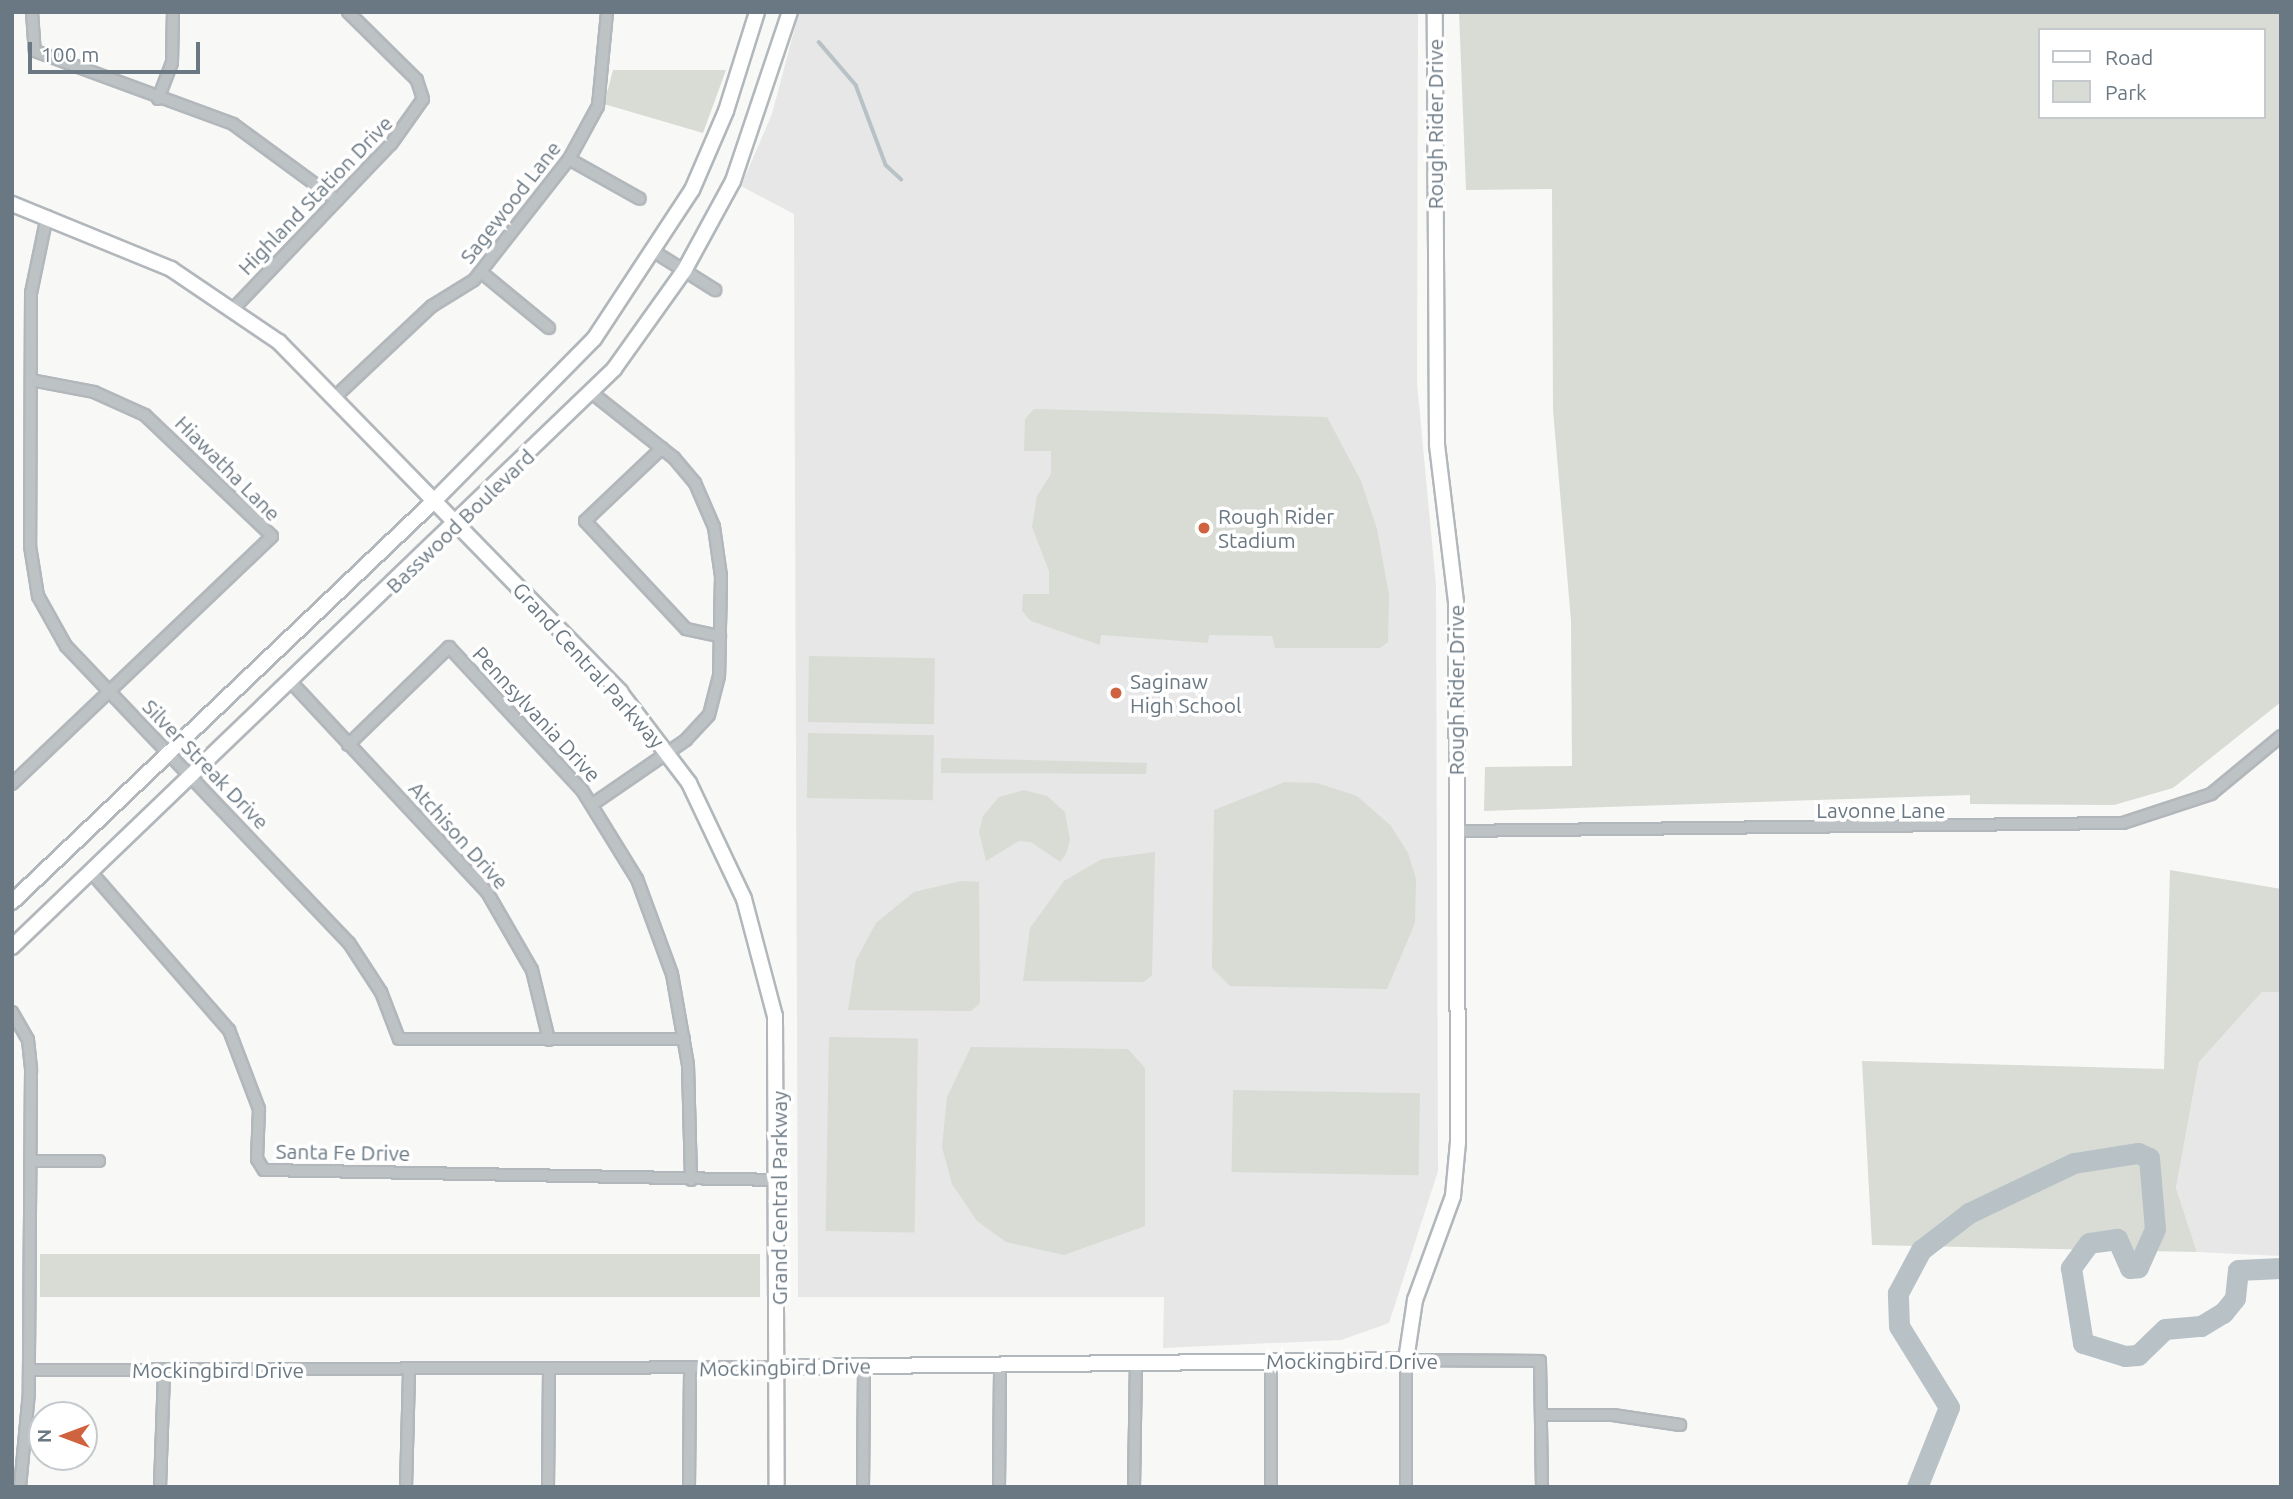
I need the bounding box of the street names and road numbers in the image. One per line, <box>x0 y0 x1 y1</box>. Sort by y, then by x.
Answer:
street label: Rough Rider Drive <box>1422 39 1448 209</box>
street label: Highland Station Drive <box>233 110 397 280</box>
street label: Sagewood Lane <box>454 136 566 268</box>
street label: Hiawatha Lane <box>170 410 286 526</box>
street label: Basswood Boulevard <box>381 444 539 598</box>
street label: Grand Central Parkway <box>508 577 670 753</box>
street label: Rough Rider Drive <box>1443 605 1469 775</box>
street label: Pennsylvania Drive <box>468 641 606 787</box>
street label: Silver Streak Drive <box>138 694 274 834</box>
street label: Atchison Drive <box>404 776 514 894</box>
street label: Lavonne Lane <box>1816 797 1946 823</box>
street label: Grand Central Parkway <box>766 1091 792 1305</box>
street label: Santa Fe Drive <box>275 1138 411 1166</box>
street label: Mockingbird Drive <box>1266 1348 1438 1374</box>
street label: Mockingbird Drive <box>699 1353 871 1381</box>
street label: Mockingbird Drive <box>132 1357 304 1383</box>

